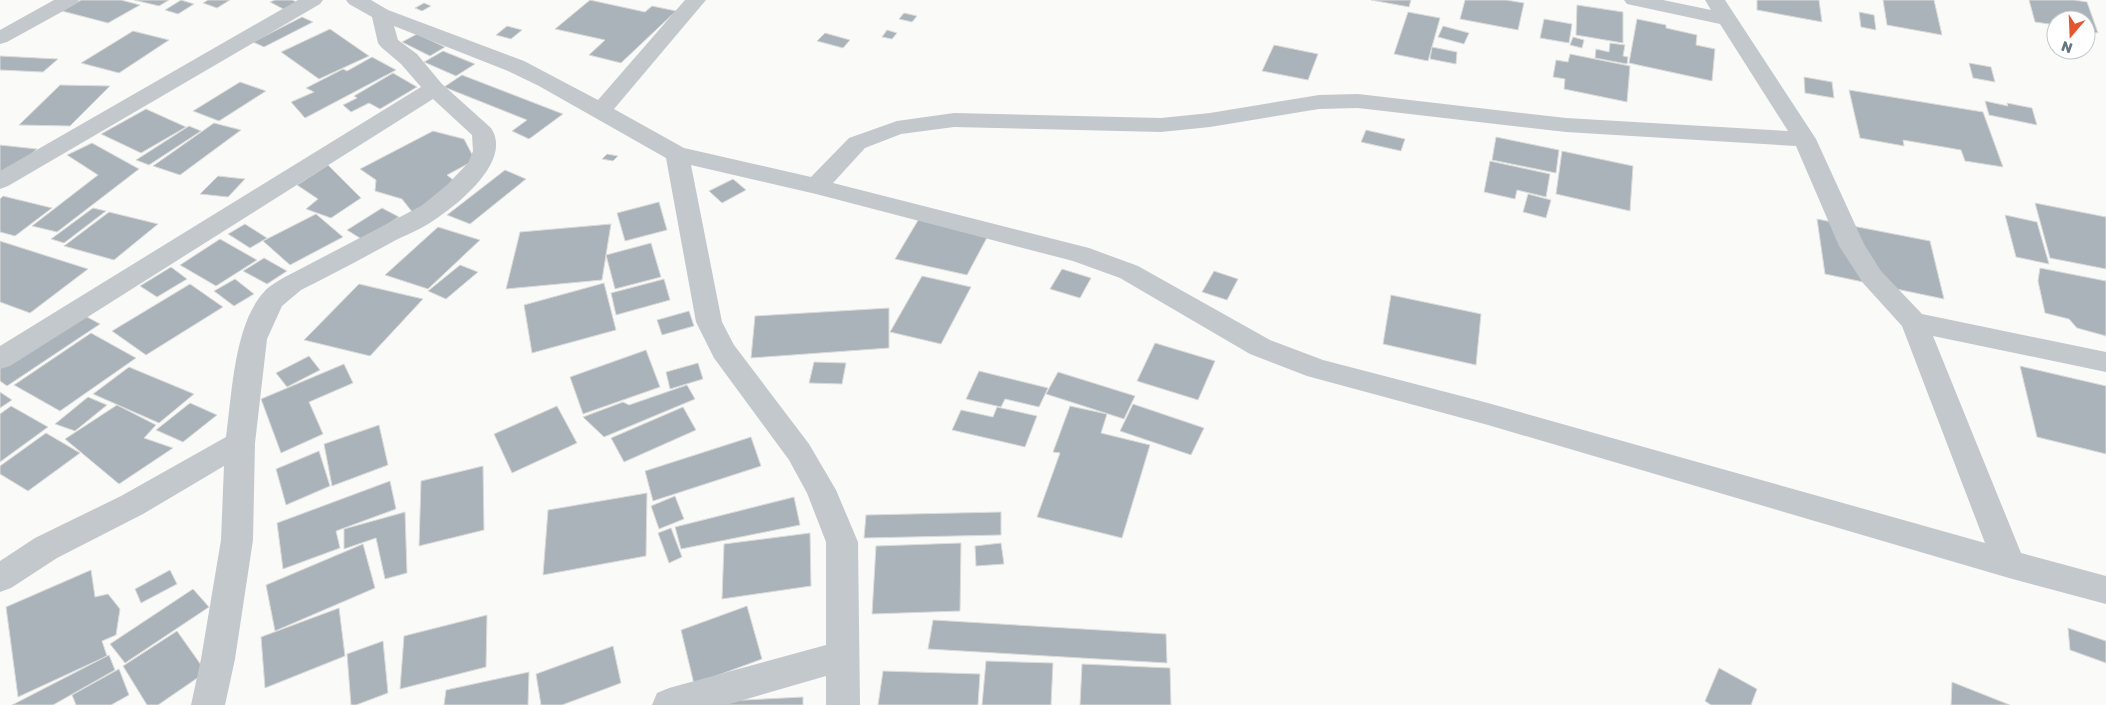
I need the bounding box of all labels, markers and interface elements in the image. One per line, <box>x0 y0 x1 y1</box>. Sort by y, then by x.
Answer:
north arrow <box>2046 10 2096 60</box>
text: N <box>2059 38 2074 58</box>

